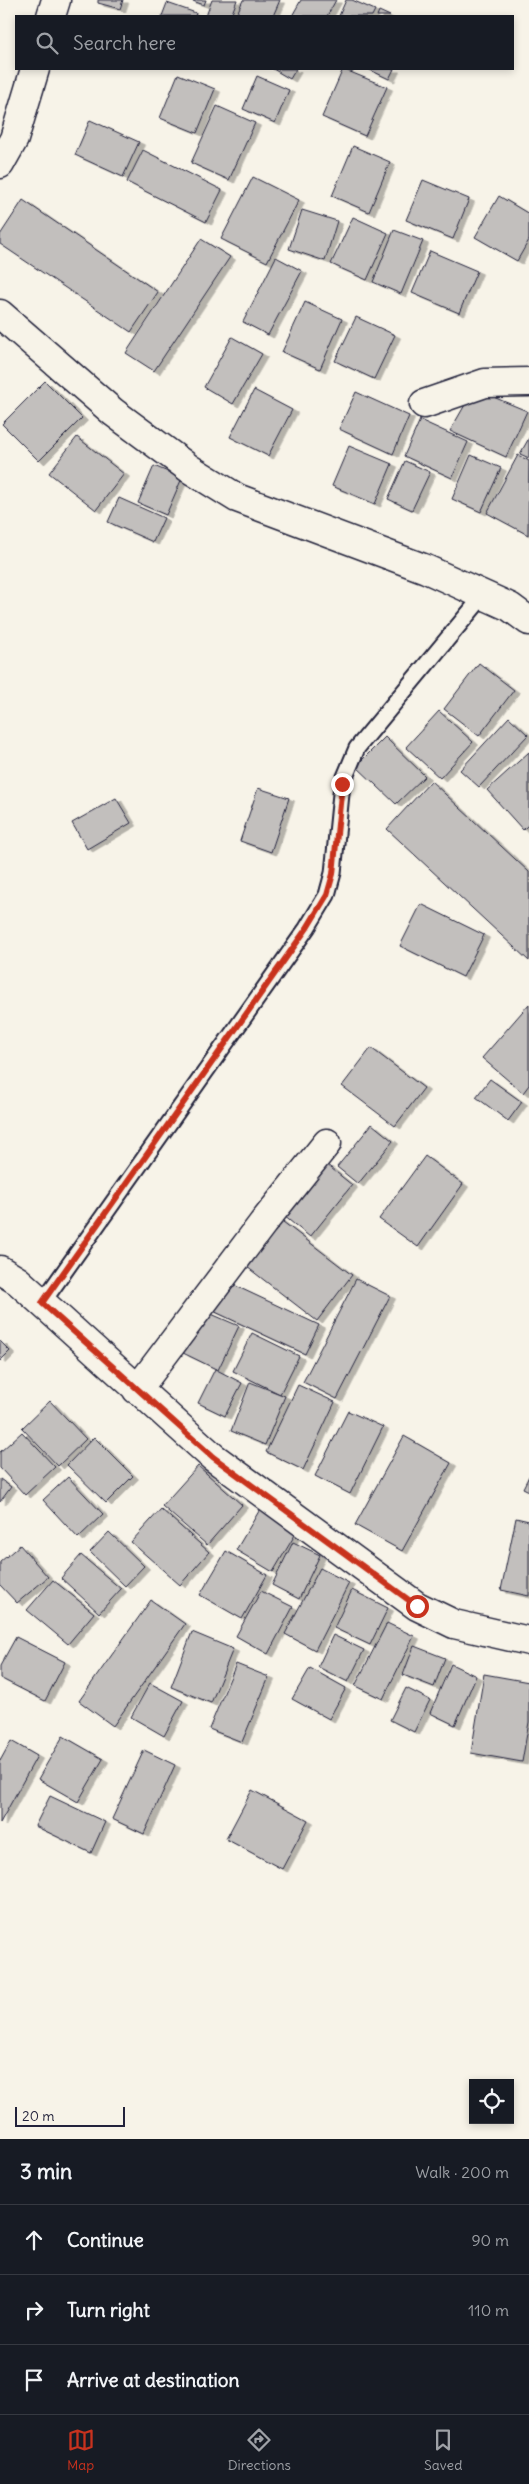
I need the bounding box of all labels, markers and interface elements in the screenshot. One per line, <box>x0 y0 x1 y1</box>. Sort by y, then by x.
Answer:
search box <box>15 15 514 70</box>
icon: search <box>33 29 61 57</box>
text: Search here <box>73 31 176 55</box>
route end <box>331 773 354 796</box>
route start <box>406 1595 429 1618</box>
map controls <box>469 2079 514 2124</box>
button: locate <box>469 2079 514 2124</box>
scale bar <box>15 2104 125 2127</box>
text: 20 m <box>22 2107 55 2125</box>
text: 3 min <box>20 2158 72 2185</box>
text: Walk · 200 m <box>415 2162 509 2182</box>
icon: ahead <box>20 2226 48 2254</box>
text: Continue <box>67 2228 144 2252</box>
text: 90 m <box>471 2230 509 2250</box>
icon: right <box>20 2296 48 2324</box>
text: Turn right <box>67 2298 150 2322</box>
text: 110 m <box>468 2300 509 2320</box>
icon: arrive <box>20 2366 48 2394</box>
text: Arrive at destination <box>67 2368 240 2392</box>
tab: Map <box>67 2426 95 2474</box>
tab: Directions <box>228 2426 291 2474</box>
tab: Saved <box>424 2426 462 2474</box>

